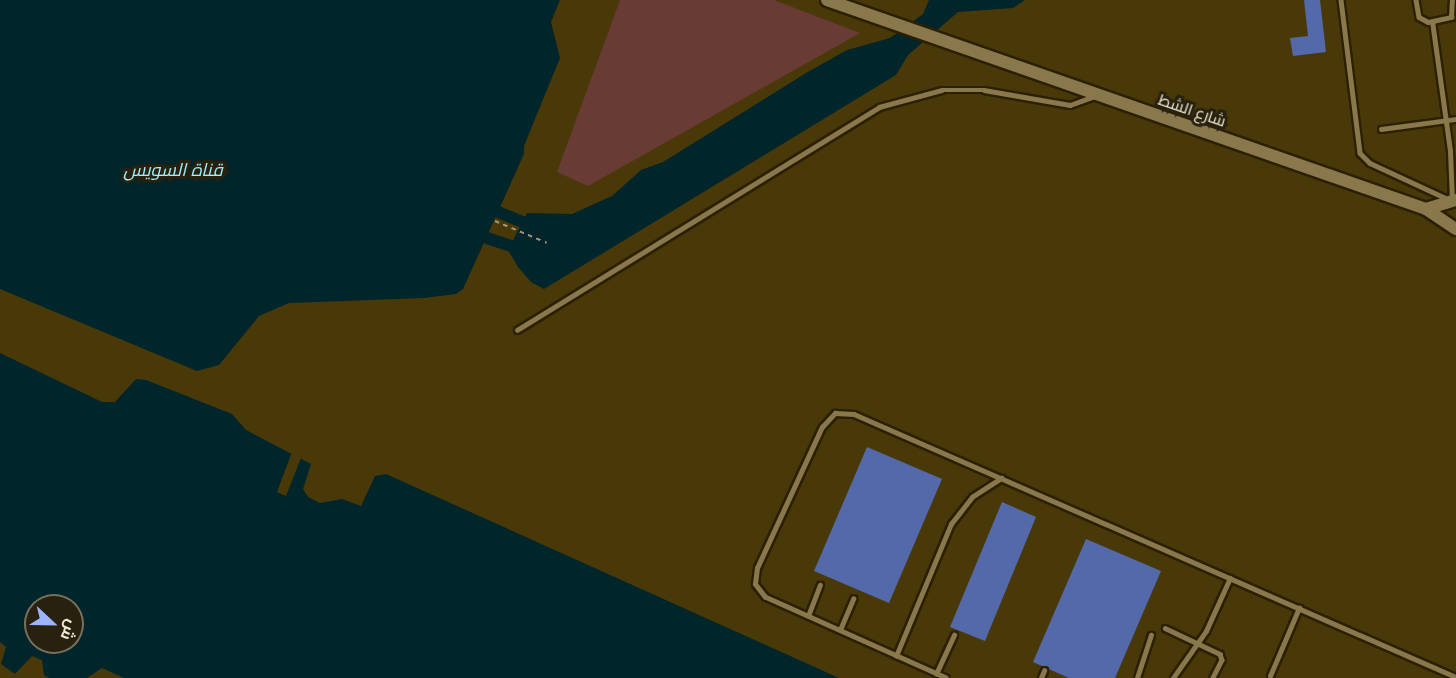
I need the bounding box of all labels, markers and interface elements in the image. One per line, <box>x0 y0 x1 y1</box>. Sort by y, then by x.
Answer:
street label: شارع الشط <box>1156 90 1228 132</box>
water label: قناة السويس <box>123 159 223 181</box>
north arrow <box>24 594 84 654</box>
text: ش <box>55 616 83 644</box>

